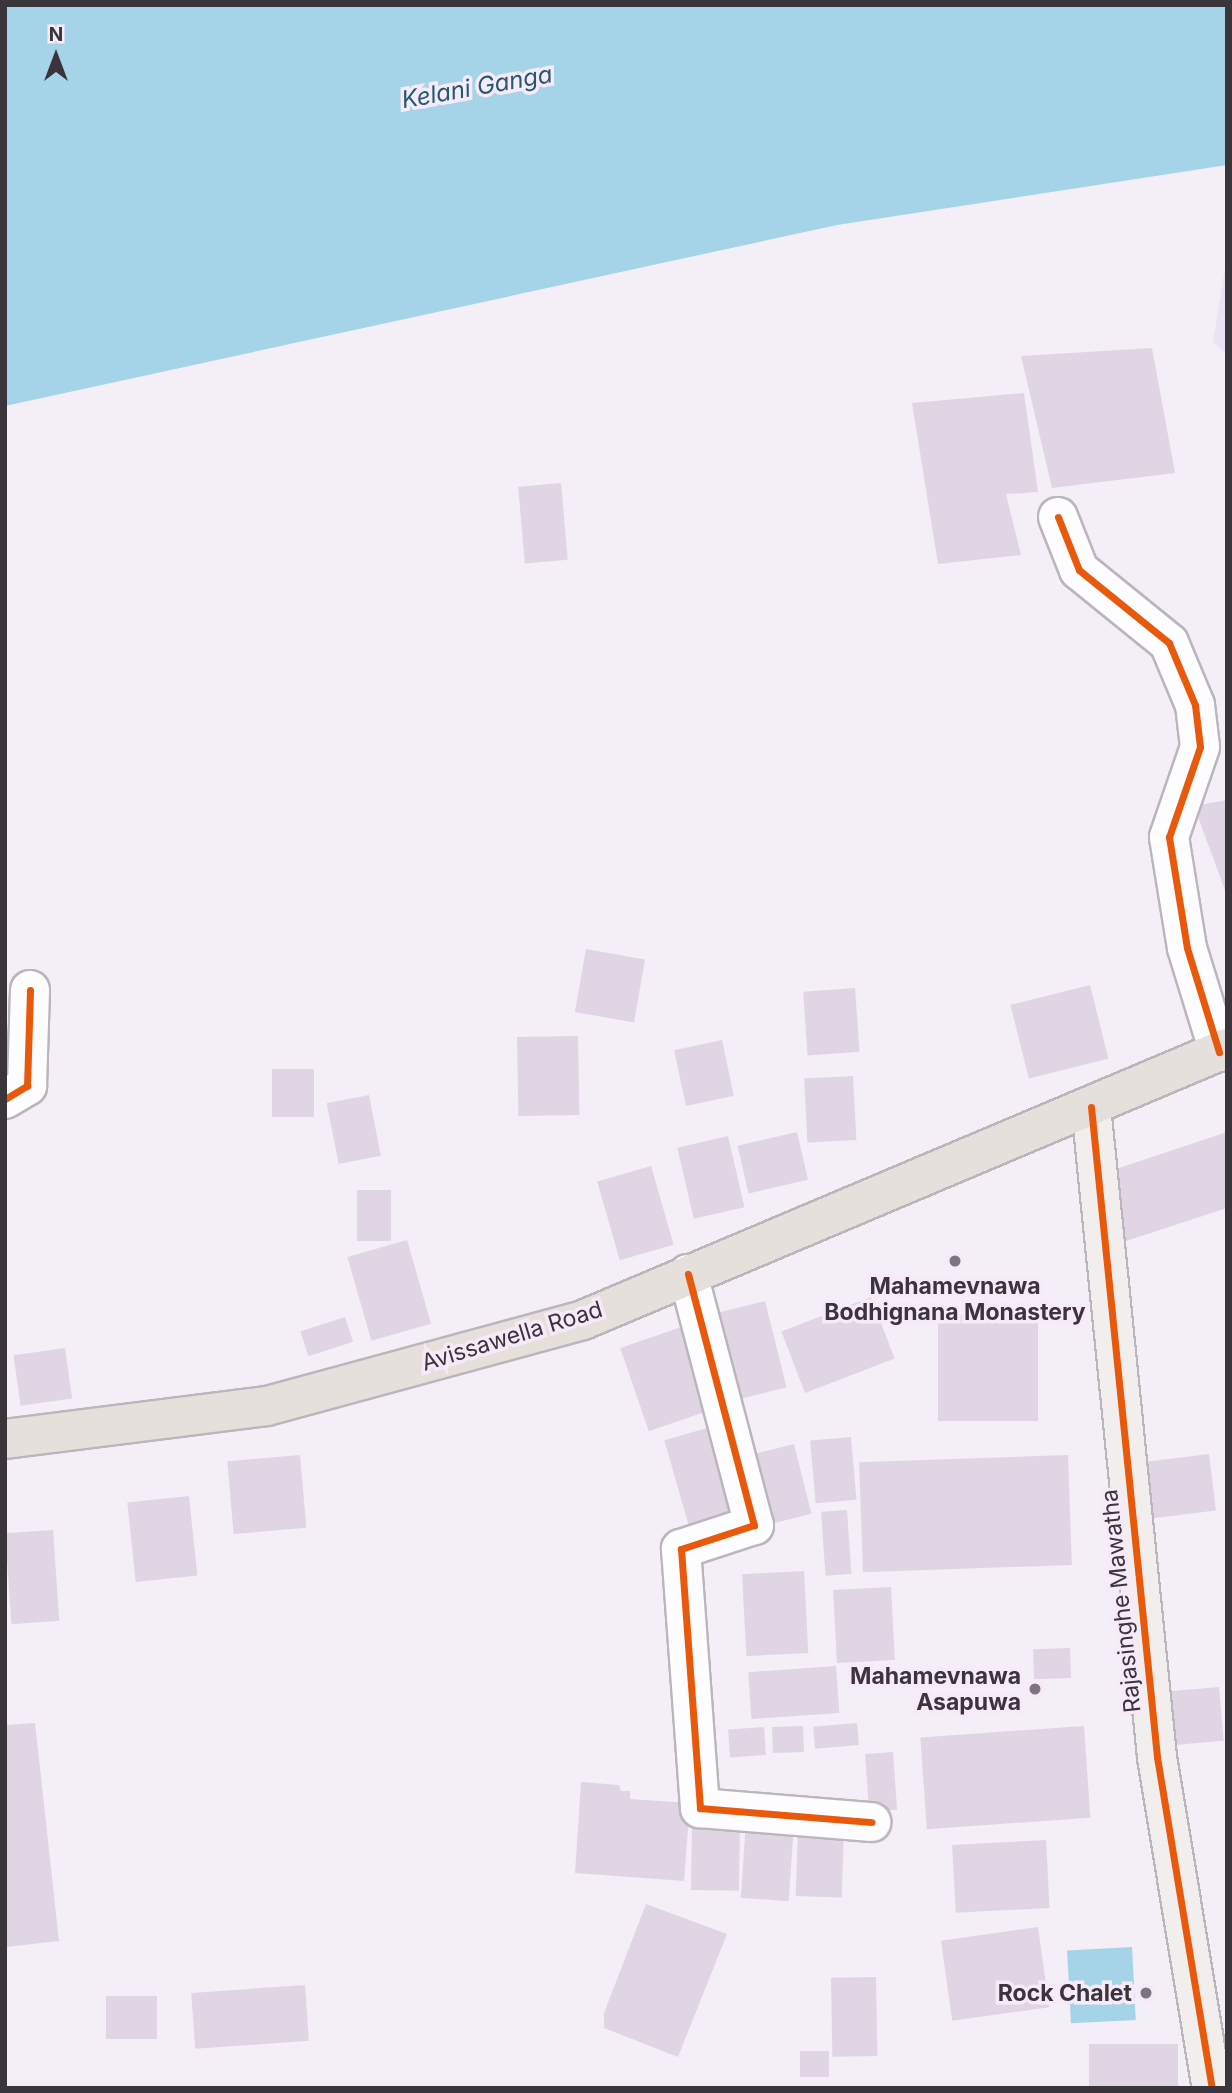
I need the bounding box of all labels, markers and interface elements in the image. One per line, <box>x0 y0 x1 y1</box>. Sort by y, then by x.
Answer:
north arrow <box>21 21 91 91</box>
text: N <box>49 23 63 46</box>
water label: Kelani Ganga <box>399 60 555 114</box>
marker: Mahamevnawa Bodhignana Monastery <box>947 1253 963 1269</box>
place label: Mahamevnawa Bodhignana Monastery <box>824 1272 1086 1326</box>
street label: Avissawella Road <box>418 1295 606 1377</box>
street label: Rajasinghe Mawatha <box>1096 1488 1146 1714</box>
place label: Mahamevnawa Asapuwa <box>850 1662 1021 1716</box>
marker: Mahamevnawa Asapuwa <box>1027 1681 1043 1697</box>
place label: Rock Chalet <box>998 1979 1132 2007</box>
marker: Rock Chalet <box>1138 1985 1154 2001</box>

